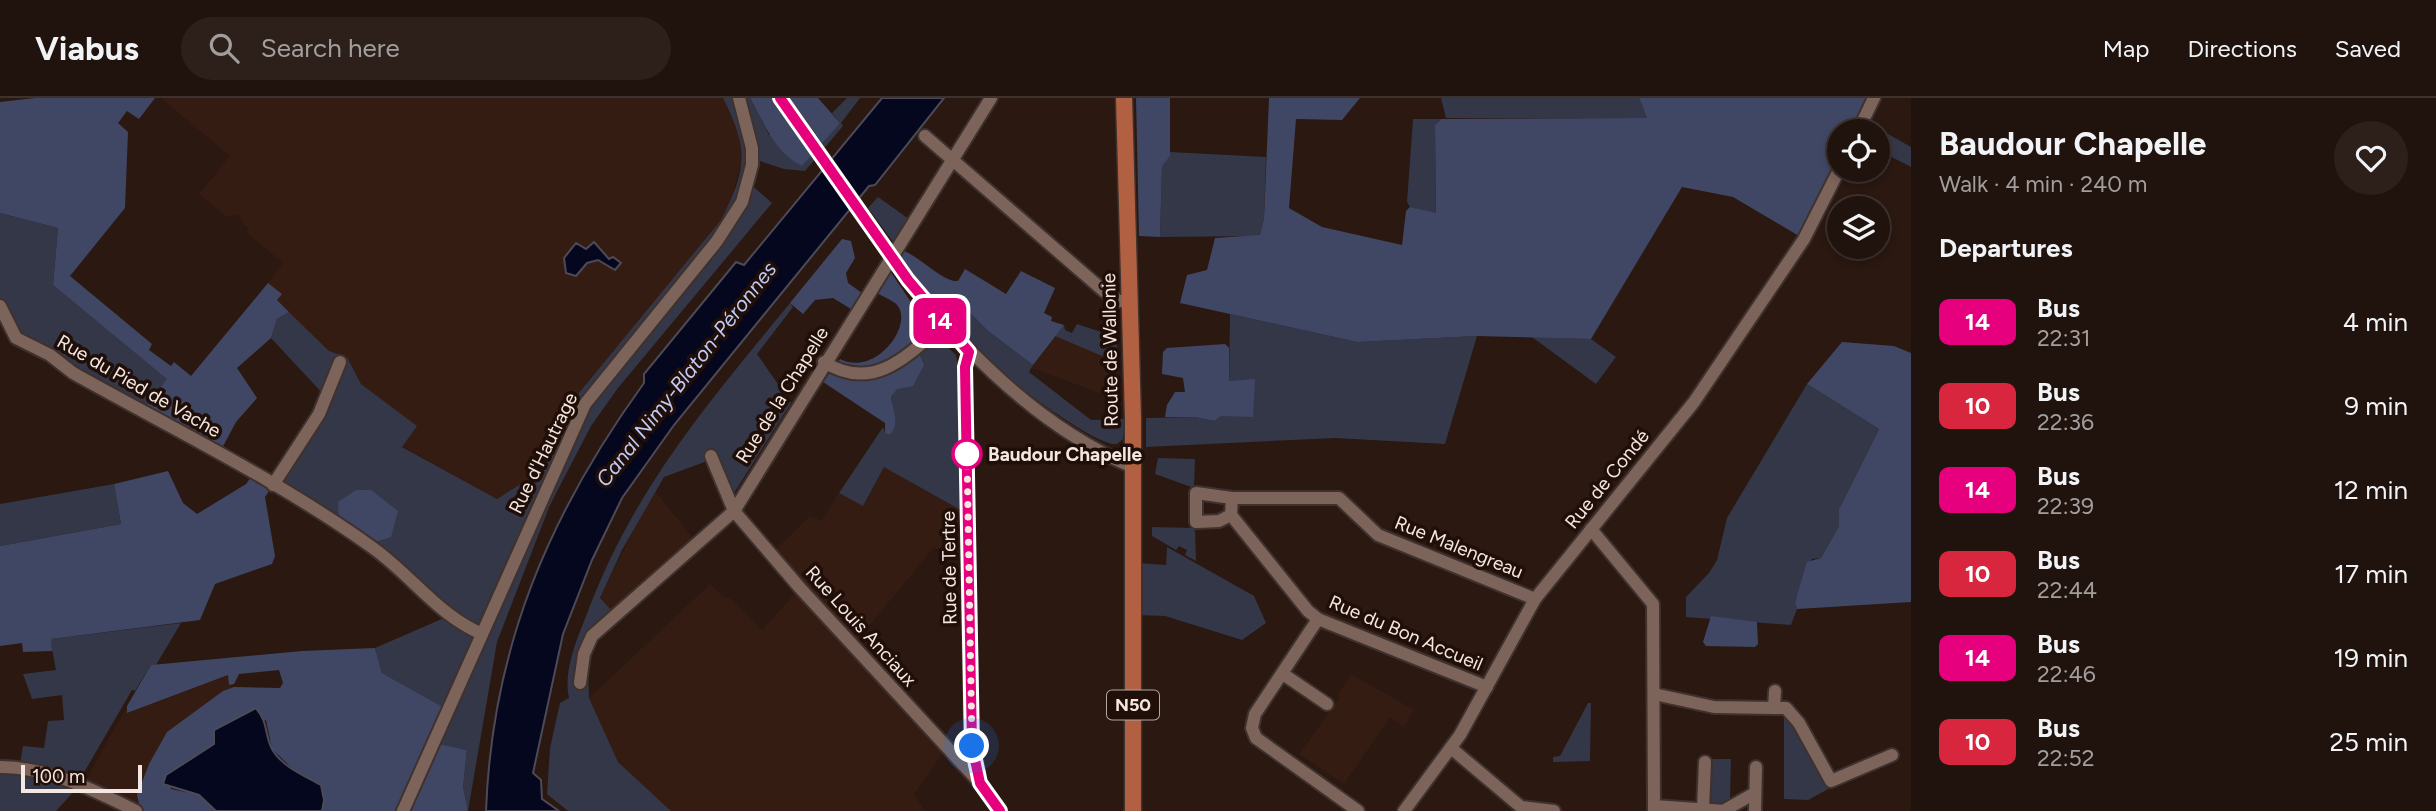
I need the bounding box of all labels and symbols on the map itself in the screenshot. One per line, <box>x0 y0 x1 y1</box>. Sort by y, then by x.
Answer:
water label: Canal Nimy-Blaton-Péronnes <box>590 257 782 491</box>
street label: Route de Wallonie <box>1097 273 1123 427</box>
line badge: 14 <box>908 298 972 344</box>
street label: Rue de la Chapelle <box>731 322 833 468</box>
street label: Rue du Pied de Vache <box>53 330 225 442</box>
street label: Rue d'Hautrage <box>504 389 582 517</box>
street label: Rue de Condé <box>1560 425 1654 533</box>
marker: Baudour Chapelle <box>952 439 982 469</box>
place label: Baudour Chapelle <box>988 443 1142 466</box>
street label: Rue de Tertre <box>937 511 961 625</box>
street label: Rue Malengreau <box>1391 511 1527 583</box>
street label: Rue Louis Anciaux <box>801 561 921 691</box>
street label: Rue du Bon Accueil <box>1326 590 1486 676</box>
road number: N50 <box>1107 690 1159 720</box>
your location <box>954 728 989 763</box>
scale bar <box>21 762 142 794</box>

